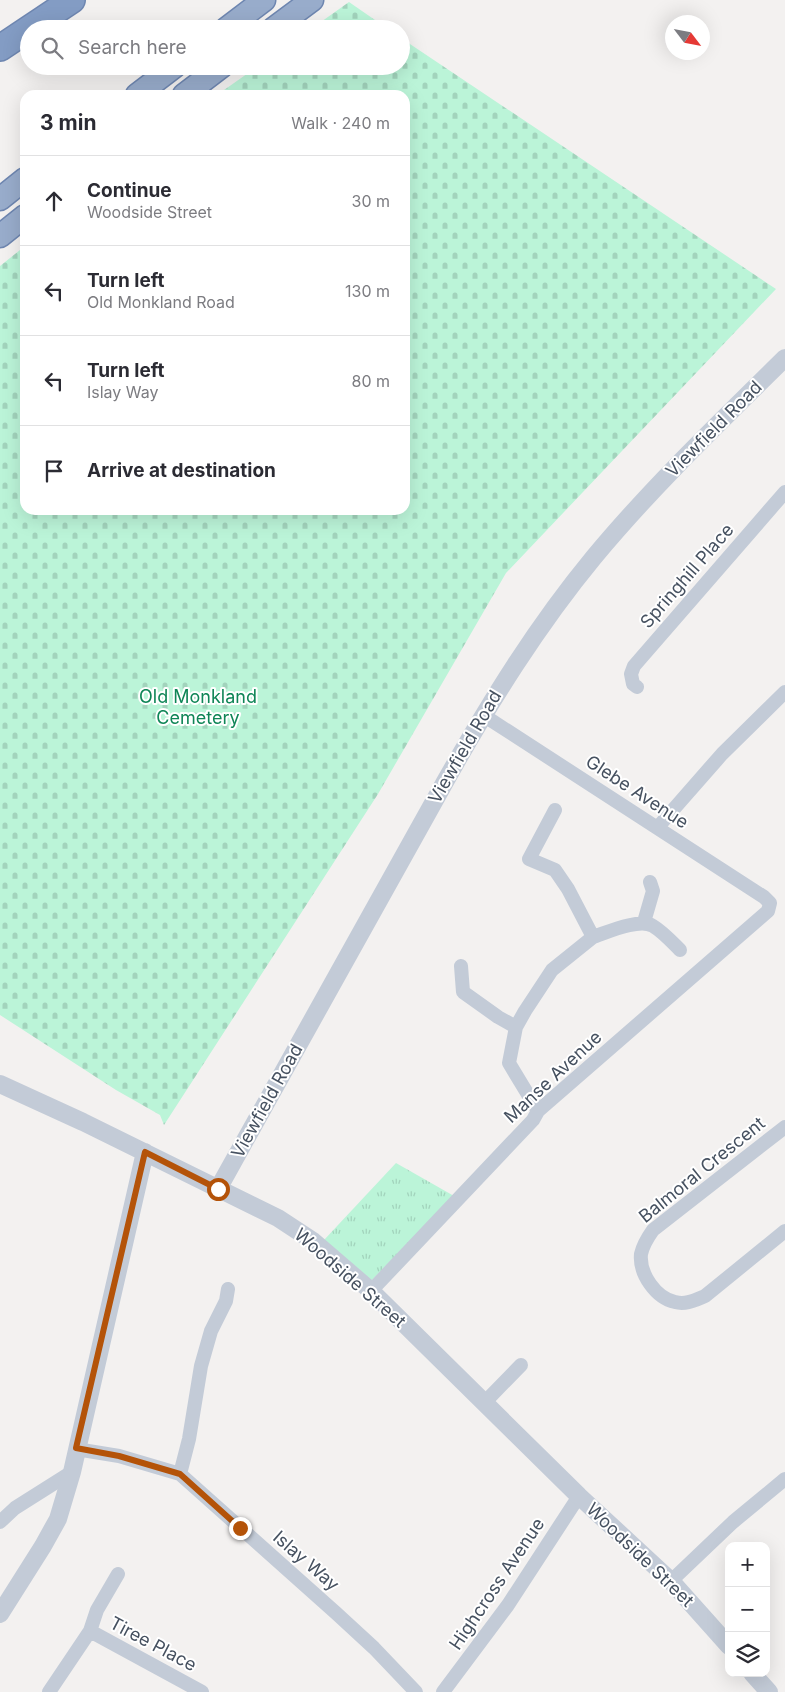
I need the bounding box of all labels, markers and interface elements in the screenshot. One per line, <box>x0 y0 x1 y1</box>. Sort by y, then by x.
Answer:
north arrow <box>665 15 710 60</box>
search box <box>20 20 410 75</box>
icon: search <box>38 34 66 62</box>
text: Search here <box>78 36 187 59</box>
text: 3 min <box>40 110 96 135</box>
text: Walk · 240 m <box>291 113 390 133</box>
text: Continue <box>87 179 172 202</box>
icon: ahead <box>40 187 68 215</box>
text: 30 m <box>352 191 390 211</box>
text: Woodside Street <box>87 202 212 222</box>
text: Turn left <box>87 269 165 292</box>
icon: left <box>40 277 68 305</box>
text: 130 m <box>345 281 390 301</box>
text: Old Monkland Road <box>87 292 235 312</box>
text: Turn left <box>87 359 165 382</box>
icon: left <box>40 367 68 395</box>
text: 80 m <box>351 371 390 391</box>
street label: Viewfield Road <box>661 376 766 481</box>
text: Islay Way <box>87 382 159 402</box>
icon: arrive <box>40 457 68 485</box>
text: Arrive at destination <box>87 459 276 482</box>
street label: Springhill Place <box>636 519 738 632</box>
park label: Old Monkland Cemetery <box>139 686 257 728</box>
street label: Viewfield Road <box>424 686 505 807</box>
street label: Glebe Avenue <box>582 751 693 833</box>
street label: Manse Avenue <box>500 1026 606 1127</box>
street label: Viewfield Road <box>227 1040 307 1161</box>
street label: Balmoral Crescent <box>634 1112 769 1227</box>
route start <box>207 1178 230 1201</box>
street label: Woodside Street <box>290 1224 410 1332</box>
street label: Woodside Street <box>582 1498 698 1611</box>
street label: Highcross Avenue <box>445 1514 548 1654</box>
route end <box>229 1517 252 1540</box>
street label: Islay Way <box>269 1526 344 1595</box>
map controls <box>725 1542 770 1677</box>
button: + <box>725 1542 770 1587</box>
button: − <box>725 1587 770 1632</box>
street label: Tiree Place <box>106 1612 200 1675</box>
button: layers <box>725 1632 770 1677</box>

